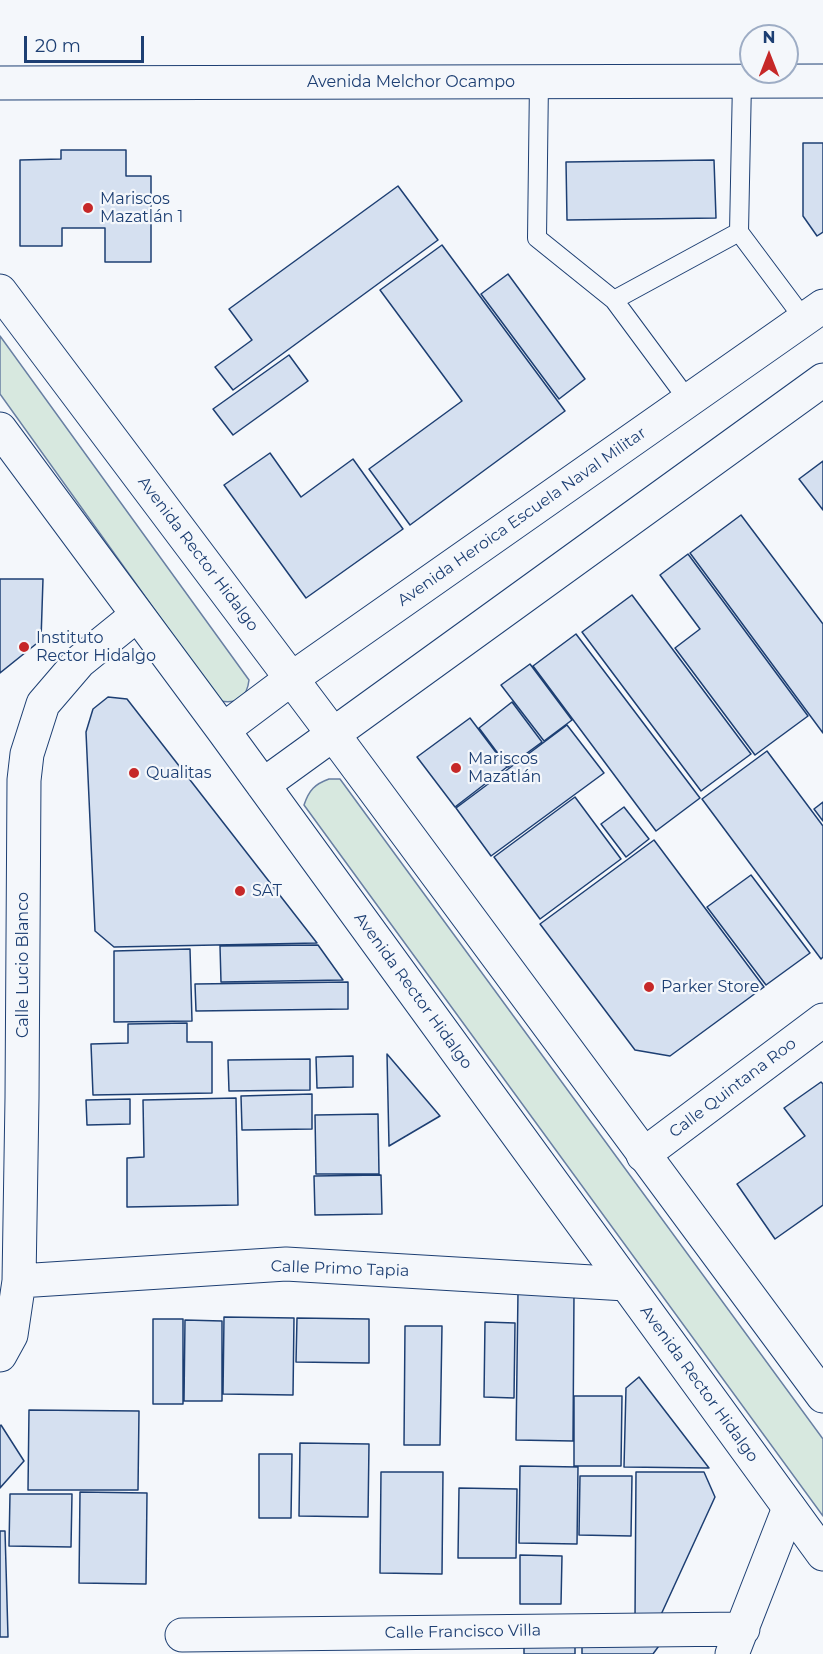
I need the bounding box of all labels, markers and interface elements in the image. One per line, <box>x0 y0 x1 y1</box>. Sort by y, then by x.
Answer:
scale bar <box>27 24 147 62</box>
north arrow <box>739 24 799 84</box>
text: N <box>763 28 775 47</box>
text: 20 m <box>35 35 81 57</box>
street label: Avenida Melchor Ocampo <box>307 72 515 92</box>
place label: Mariscos Mazatlán 1 <box>100 189 183 227</box>
marker: Mariscos Mazatlán 1 <box>81 201 95 215</box>
street label: Avenida Heroica Escuela Naval Militar <box>394 423 650 611</box>
street label: Avenida Rector Hidalgo <box>134 473 262 635</box>
place label: Instituto Rector Hidalgo <box>36 628 156 666</box>
marker: Instituto Rector Hidalgo <box>17 640 31 654</box>
place label: Mariscos Mazatlán <box>468 749 541 787</box>
marker: Mariscos Mazatlán <box>449 761 463 775</box>
place label: Qualitas <box>146 763 212 783</box>
marker: Qualitas <box>127 766 141 780</box>
place label: SAT <box>252 881 282 901</box>
marker: SAT <box>233 884 247 898</box>
street label: Calle Lucio Blanco <box>13 892 33 1038</box>
street label: Avenida Rector Hidalgo <box>350 909 476 1073</box>
place label: Parker Store <box>661 977 759 997</box>
marker: Parker Store <box>642 980 656 994</box>
street label: Calle Quintana Roo <box>666 1034 800 1142</box>
street label: Calle Primo Tapia <box>270 1257 410 1281</box>
street label: Avenida Rector Hidalgo <box>636 1302 762 1466</box>
street label: Calle Francisco Villa <box>385 1621 541 1643</box>

